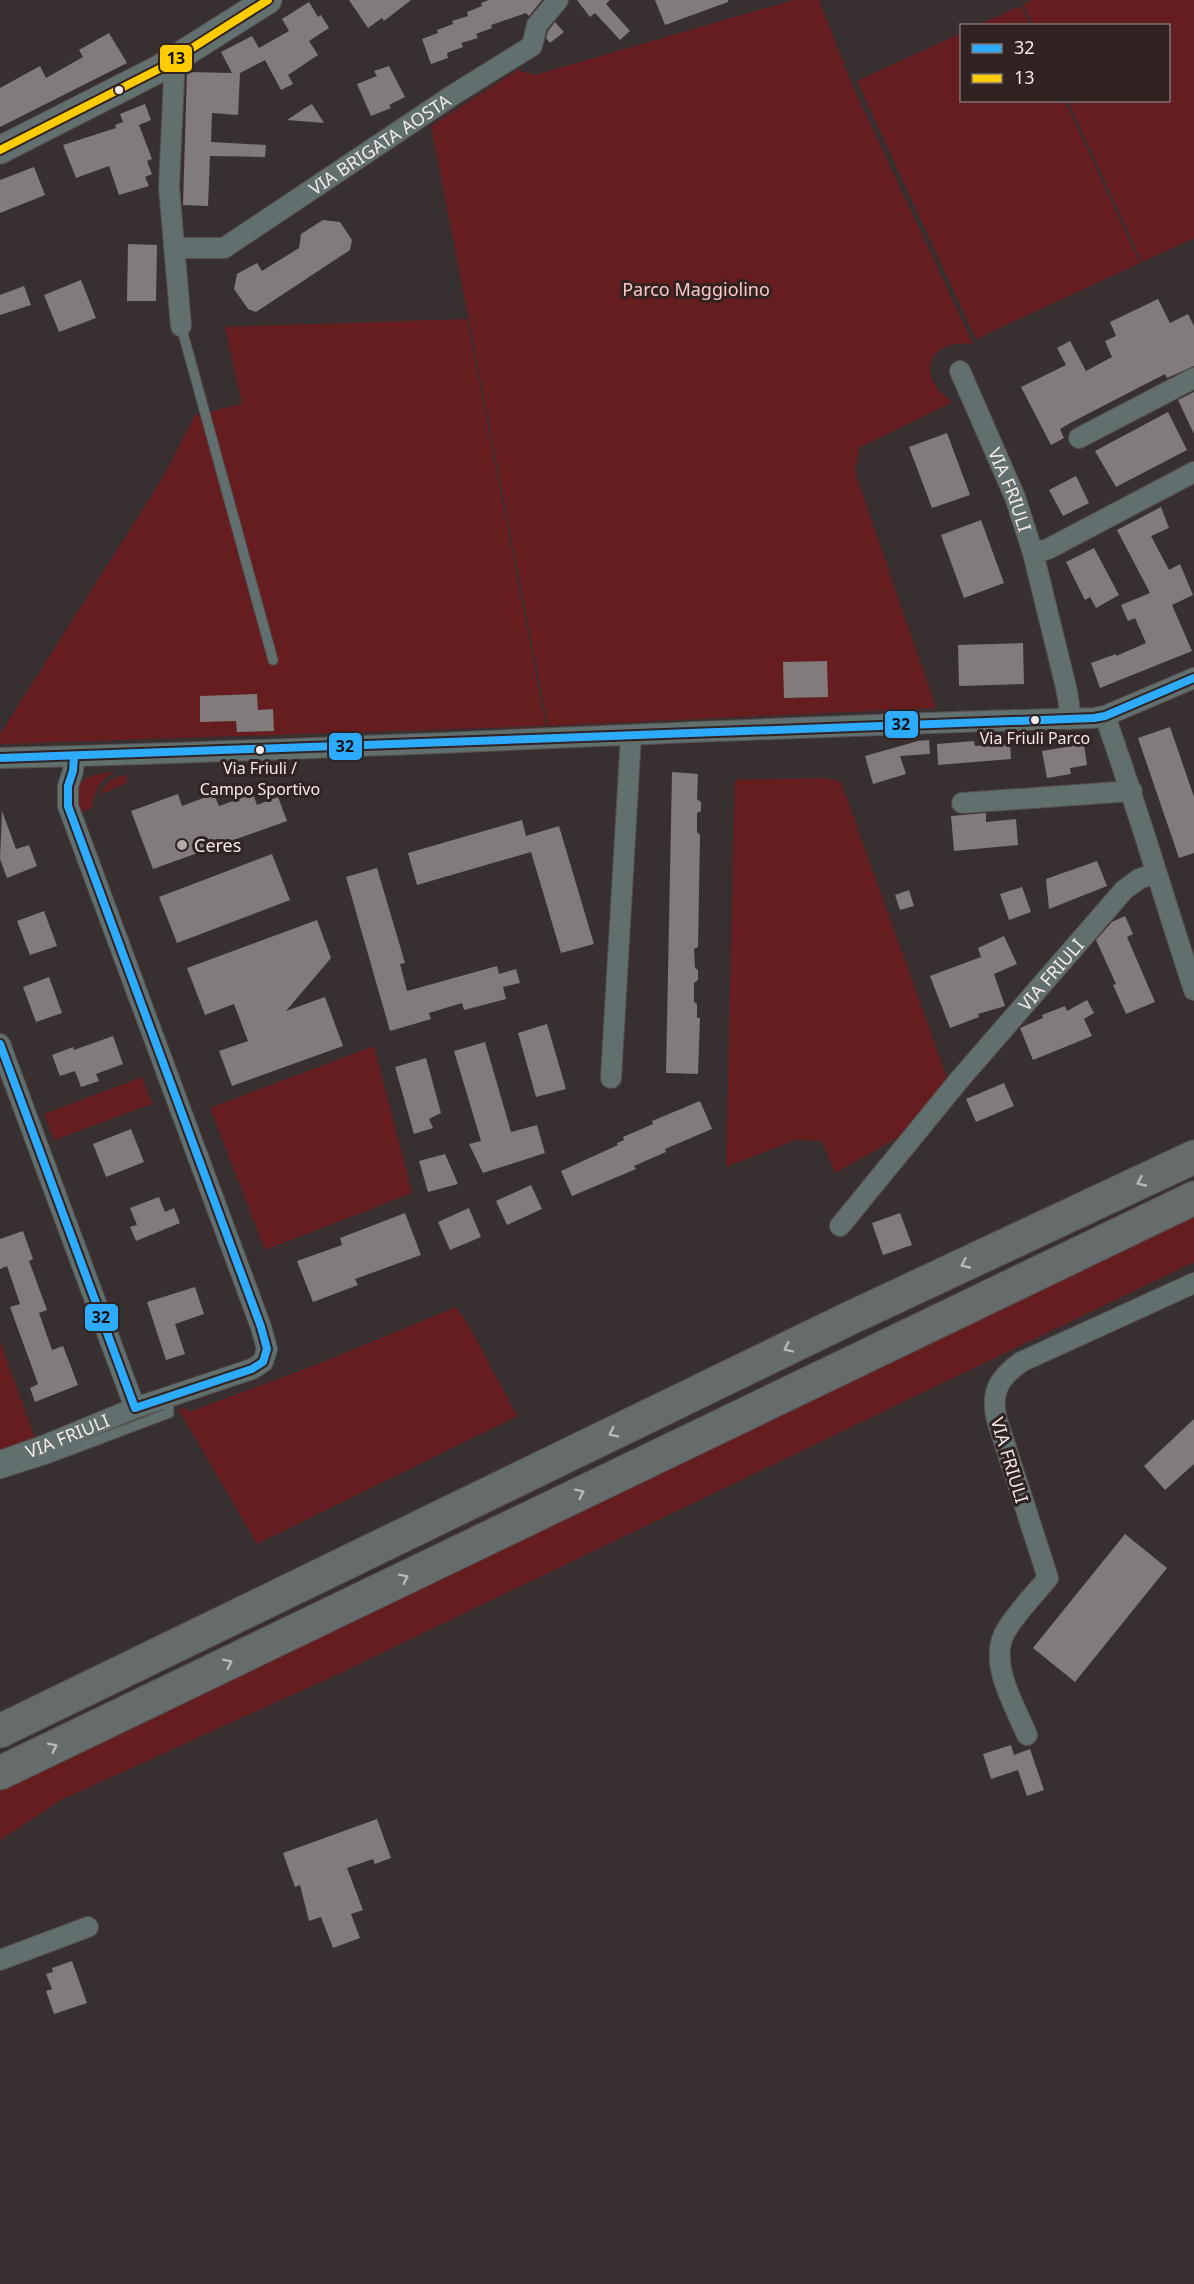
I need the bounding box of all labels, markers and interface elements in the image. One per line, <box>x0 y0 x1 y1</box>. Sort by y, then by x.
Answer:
legend <box>960 24 1170 102</box>
text: 32 <box>1014 35 1035 59</box>
line badge: 13 <box>159 44 193 73</box>
text: 13 <box>167 47 185 69</box>
text: 13 <box>1014 65 1035 89</box>
unlabelled marker <box>113 84 125 96</box>
street label: VIA BRIGATA AOSTA <box>304 88 456 200</box>
park label: Parco Maggiolino <box>622 277 770 301</box>
street label: VIA FRIULI <box>983 444 1037 535</box>
line badge: 32 <box>884 710 919 739</box>
text: 32 <box>892 713 910 735</box>
marker: Via Friuli Parco <box>1029 714 1041 726</box>
place label: Via Friuli Parco <box>980 727 1090 749</box>
line badge: 32 <box>328 732 363 761</box>
text: 32 <box>336 735 354 757</box>
marker: Via Friuli / Campo Sportivo <box>254 744 266 756</box>
place label: Via Friuli / Campo Sportivo <box>200 757 320 800</box>
place label: Ceres <box>194 833 241 857</box>
marker: Ceres <box>175 838 189 852</box>
street label: VIA FRIULI <box>1013 933 1089 1016</box>
one-way arrow <box>1137 1174 1148 1186</box>
one-way arrow <box>960 1257 971 1269</box>
line badge: 32 <box>84 1303 119 1332</box>
text: 32 <box>92 1306 110 1328</box>
one-way arrow <box>784 1341 795 1353</box>
street label: VIA FRIULI <box>22 1408 113 1463</box>
street label: VIA FRIULI <box>986 1414 1034 1506</box>
one-way arrow <box>608 1426 619 1438</box>
one-way arrow <box>573 1489 584 1501</box>
one-way arrow <box>398 1574 409 1586</box>
one-way arrow <box>222 1658 233 1670</box>
one-way arrow <box>46 1743 57 1755</box>

